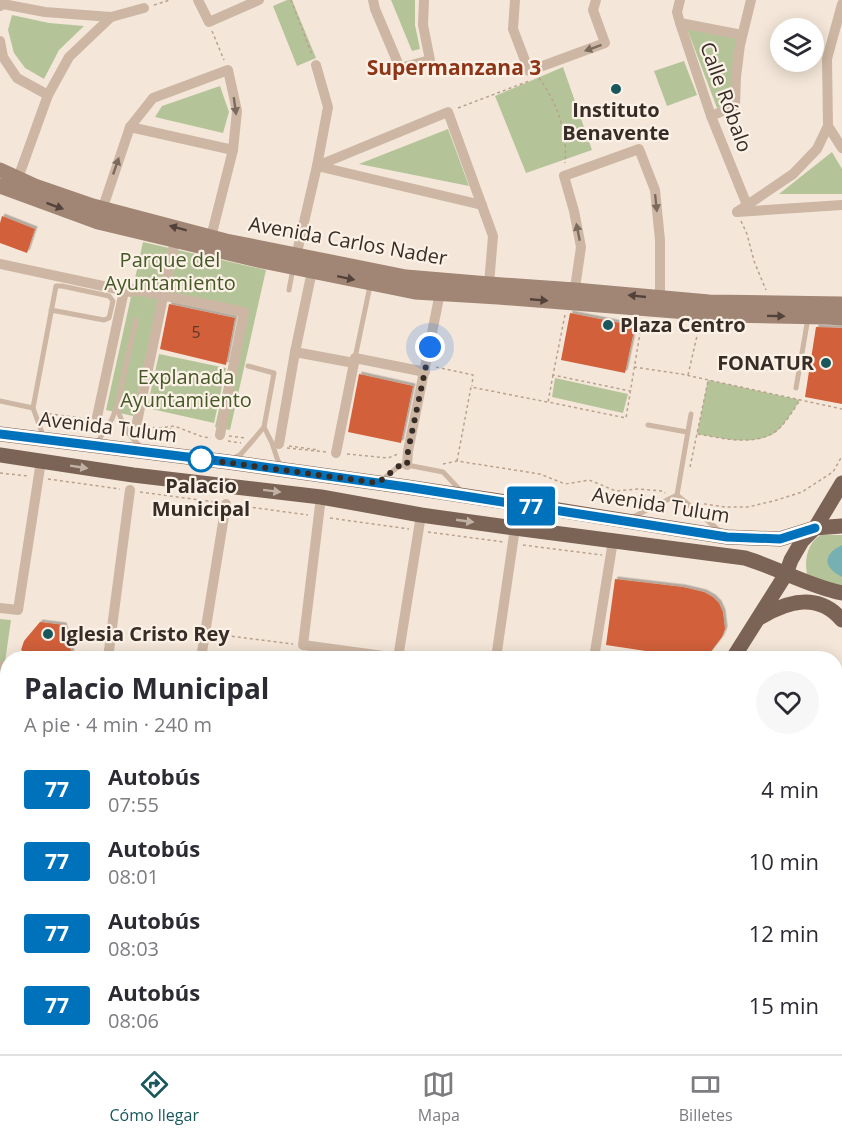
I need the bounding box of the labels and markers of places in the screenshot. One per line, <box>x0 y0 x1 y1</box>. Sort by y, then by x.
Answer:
marker: Instituto Benavente <box>609 82 623 96</box>
place label: Instituto Benavente <box>562 96 670 146</box>
place label: Plaza Centro <box>620 311 746 338</box>
marker: Plaza Centro <box>601 318 615 332</box>
place label: FONATUR <box>717 349 815 376</box>
marker: FONATUR <box>819 356 833 370</box>
marker: Palacio Municipal <box>188 446 214 472</box>
place label: Palacio Municipal <box>152 472 250 522</box>
place label: Iglesia Cristo Rey <box>60 620 230 647</box>
marker: Iglesia Cristo Rey <box>41 627 55 641</box>

